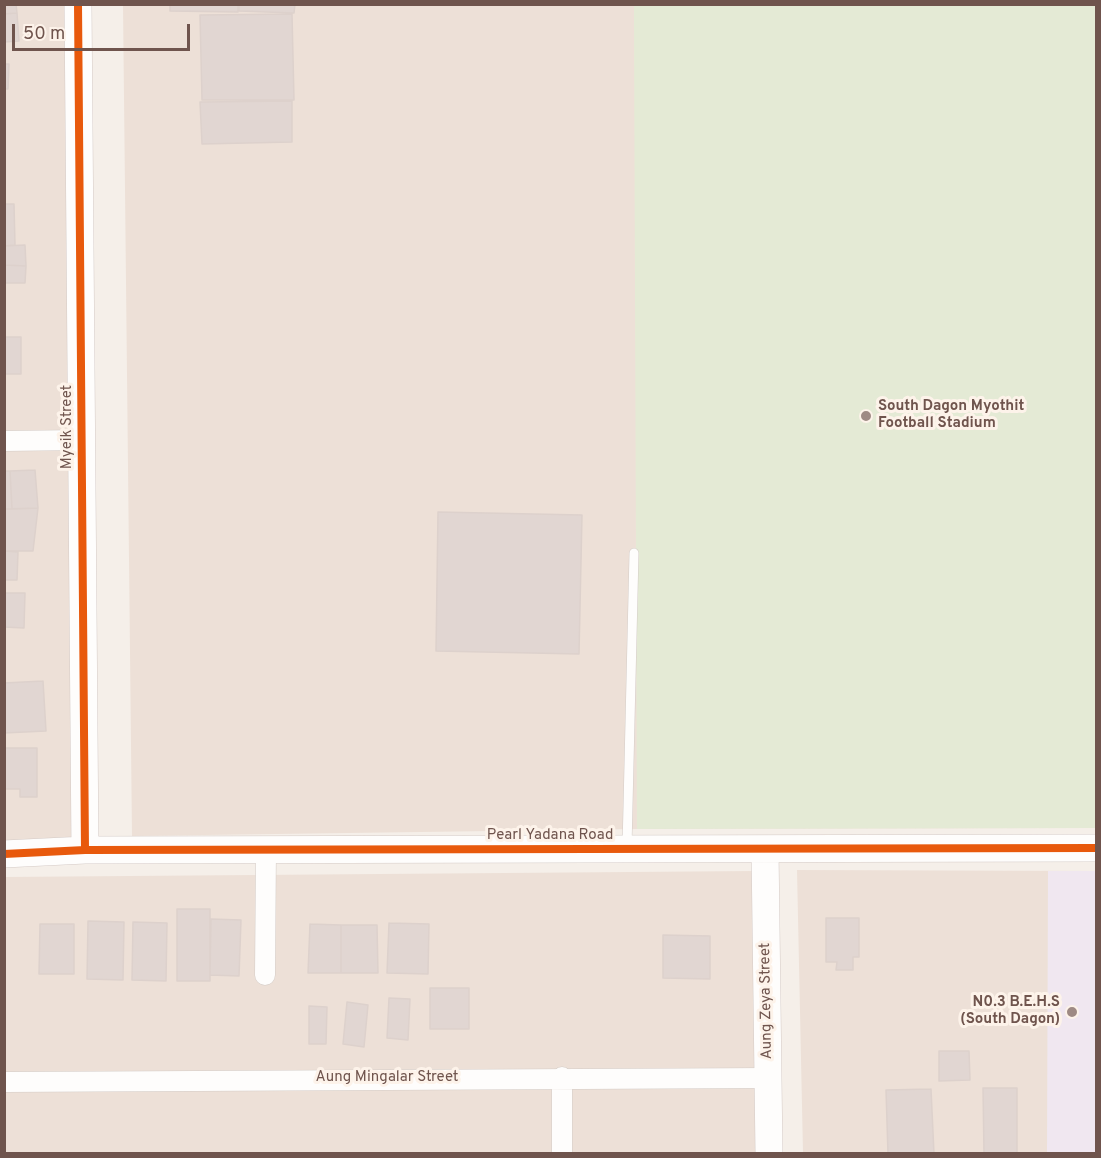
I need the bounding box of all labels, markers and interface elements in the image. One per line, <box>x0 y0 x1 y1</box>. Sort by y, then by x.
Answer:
scale bar <box>15 12 194 50</box>
text: 50 m <box>23 23 65 46</box>
street label: Myeik Street <box>59 385 77 469</box>
place label: South Dagon Myothit Football Stadium <box>878 398 1024 433</box>
marker: South Dagon Myothit Football Stadium <box>859 409 873 423</box>
street label: Pearl Yadana Road <box>487 827 613 845</box>
street label: Aung Zeya Street <box>757 942 777 1060</box>
place label: N0.3 B.E.H.S (South Dagon) <box>960 994 1060 1029</box>
marker: N0.3 B.E.H.S (South Dagon) <box>1065 1005 1079 1019</box>
street label: Aung Mingalar Street <box>316 1069 458 1087</box>

